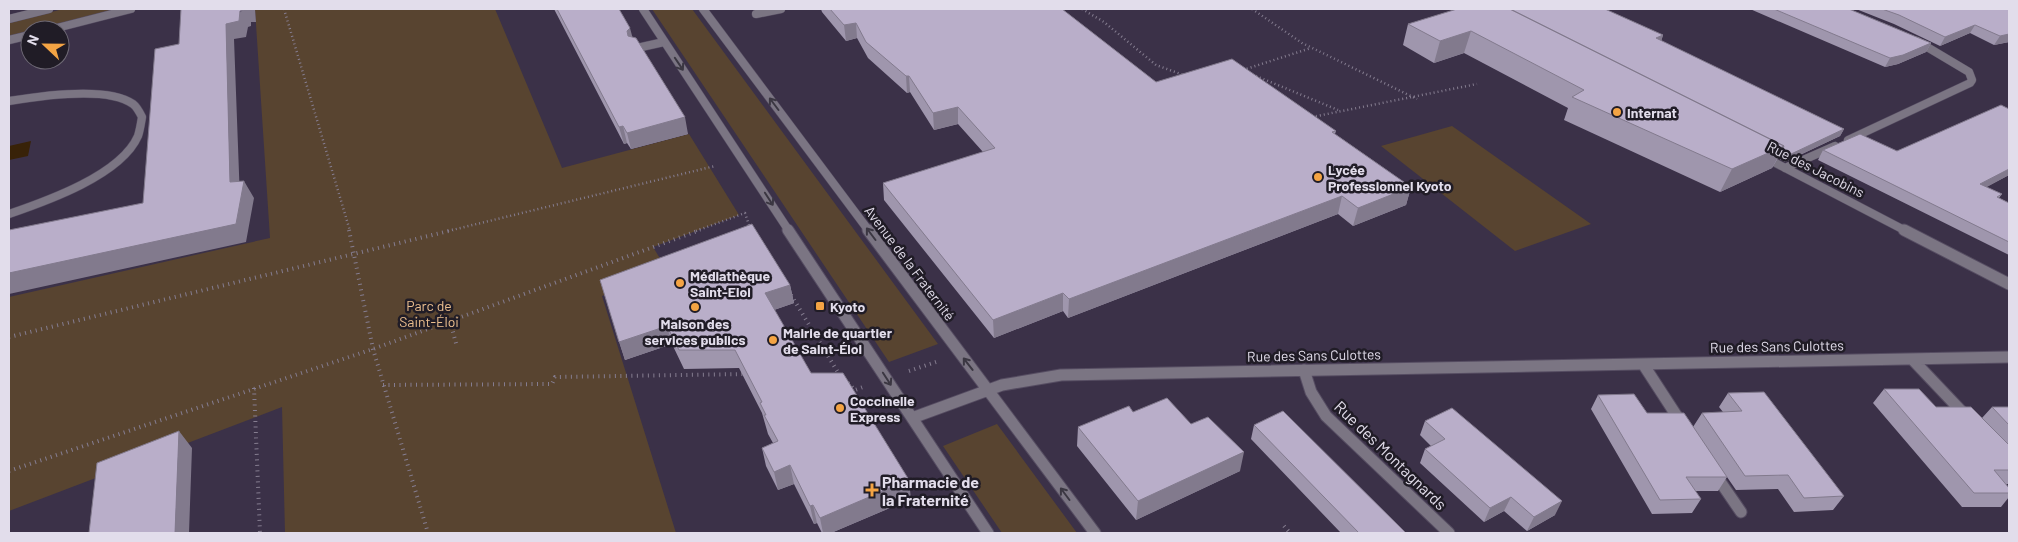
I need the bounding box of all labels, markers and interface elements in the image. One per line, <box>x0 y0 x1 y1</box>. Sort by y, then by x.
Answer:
north arrow <box>20 20 70 70</box>
text: N <box>23 32 42 47</box>
one-way arrow <box>674 57 684 71</box>
one-way arrow <box>769 97 779 111</box>
place label: Internat <box>1627 104 1677 121</box>
marker: Internat <box>1611 106 1623 118</box>
street label: Rue des Jacobins <box>1765 137 1868 201</box>
place label: Lycée Professionnel Kyoto <box>1328 161 1452 194</box>
marker: Lycée Professionnel Kyoto <box>1312 171 1324 183</box>
one-way arrow <box>764 192 774 206</box>
street label: Avenue de la Fraternité <box>861 202 959 324</box>
one-way arrow <box>866 227 876 241</box>
place label: Médiathèque Saint-Eloi <box>690 267 770 300</box>
marker: Médiathèque Saint-Eloi <box>674 277 686 289</box>
park label: Parc de Saint-Éloi <box>399 297 459 330</box>
place label: Kyoto <box>830 298 865 315</box>
marker: Kyoto <box>814 300 826 312</box>
marker: Maison des services publics <box>689 301 701 313</box>
place label: Maison des services publics <box>645 315 745 348</box>
place label: Mairie de quartier de Saint-Éloi <box>783 324 893 357</box>
marker: Mairie de quartier de Saint-Éloi <box>767 334 779 346</box>
street label: Rue des Sans Culottes <box>1710 336 1844 356</box>
street label: Rue des Sans Culottes <box>1247 345 1381 365</box>
one-way arrow <box>963 357 973 371</box>
one-way arrow <box>882 372 892 386</box>
place label: Coccinelle Express <box>850 392 915 425</box>
street label: Rue des Montagnards <box>1331 397 1451 513</box>
marker: Coccinelle Express <box>834 402 846 414</box>
place label: Pharmacie de la Fraternité <box>882 472 979 509</box>
marker: Pharmacie de la Fraternité <box>866 484 878 496</box>
one-way arrow <box>1060 488 1071 501</box>

